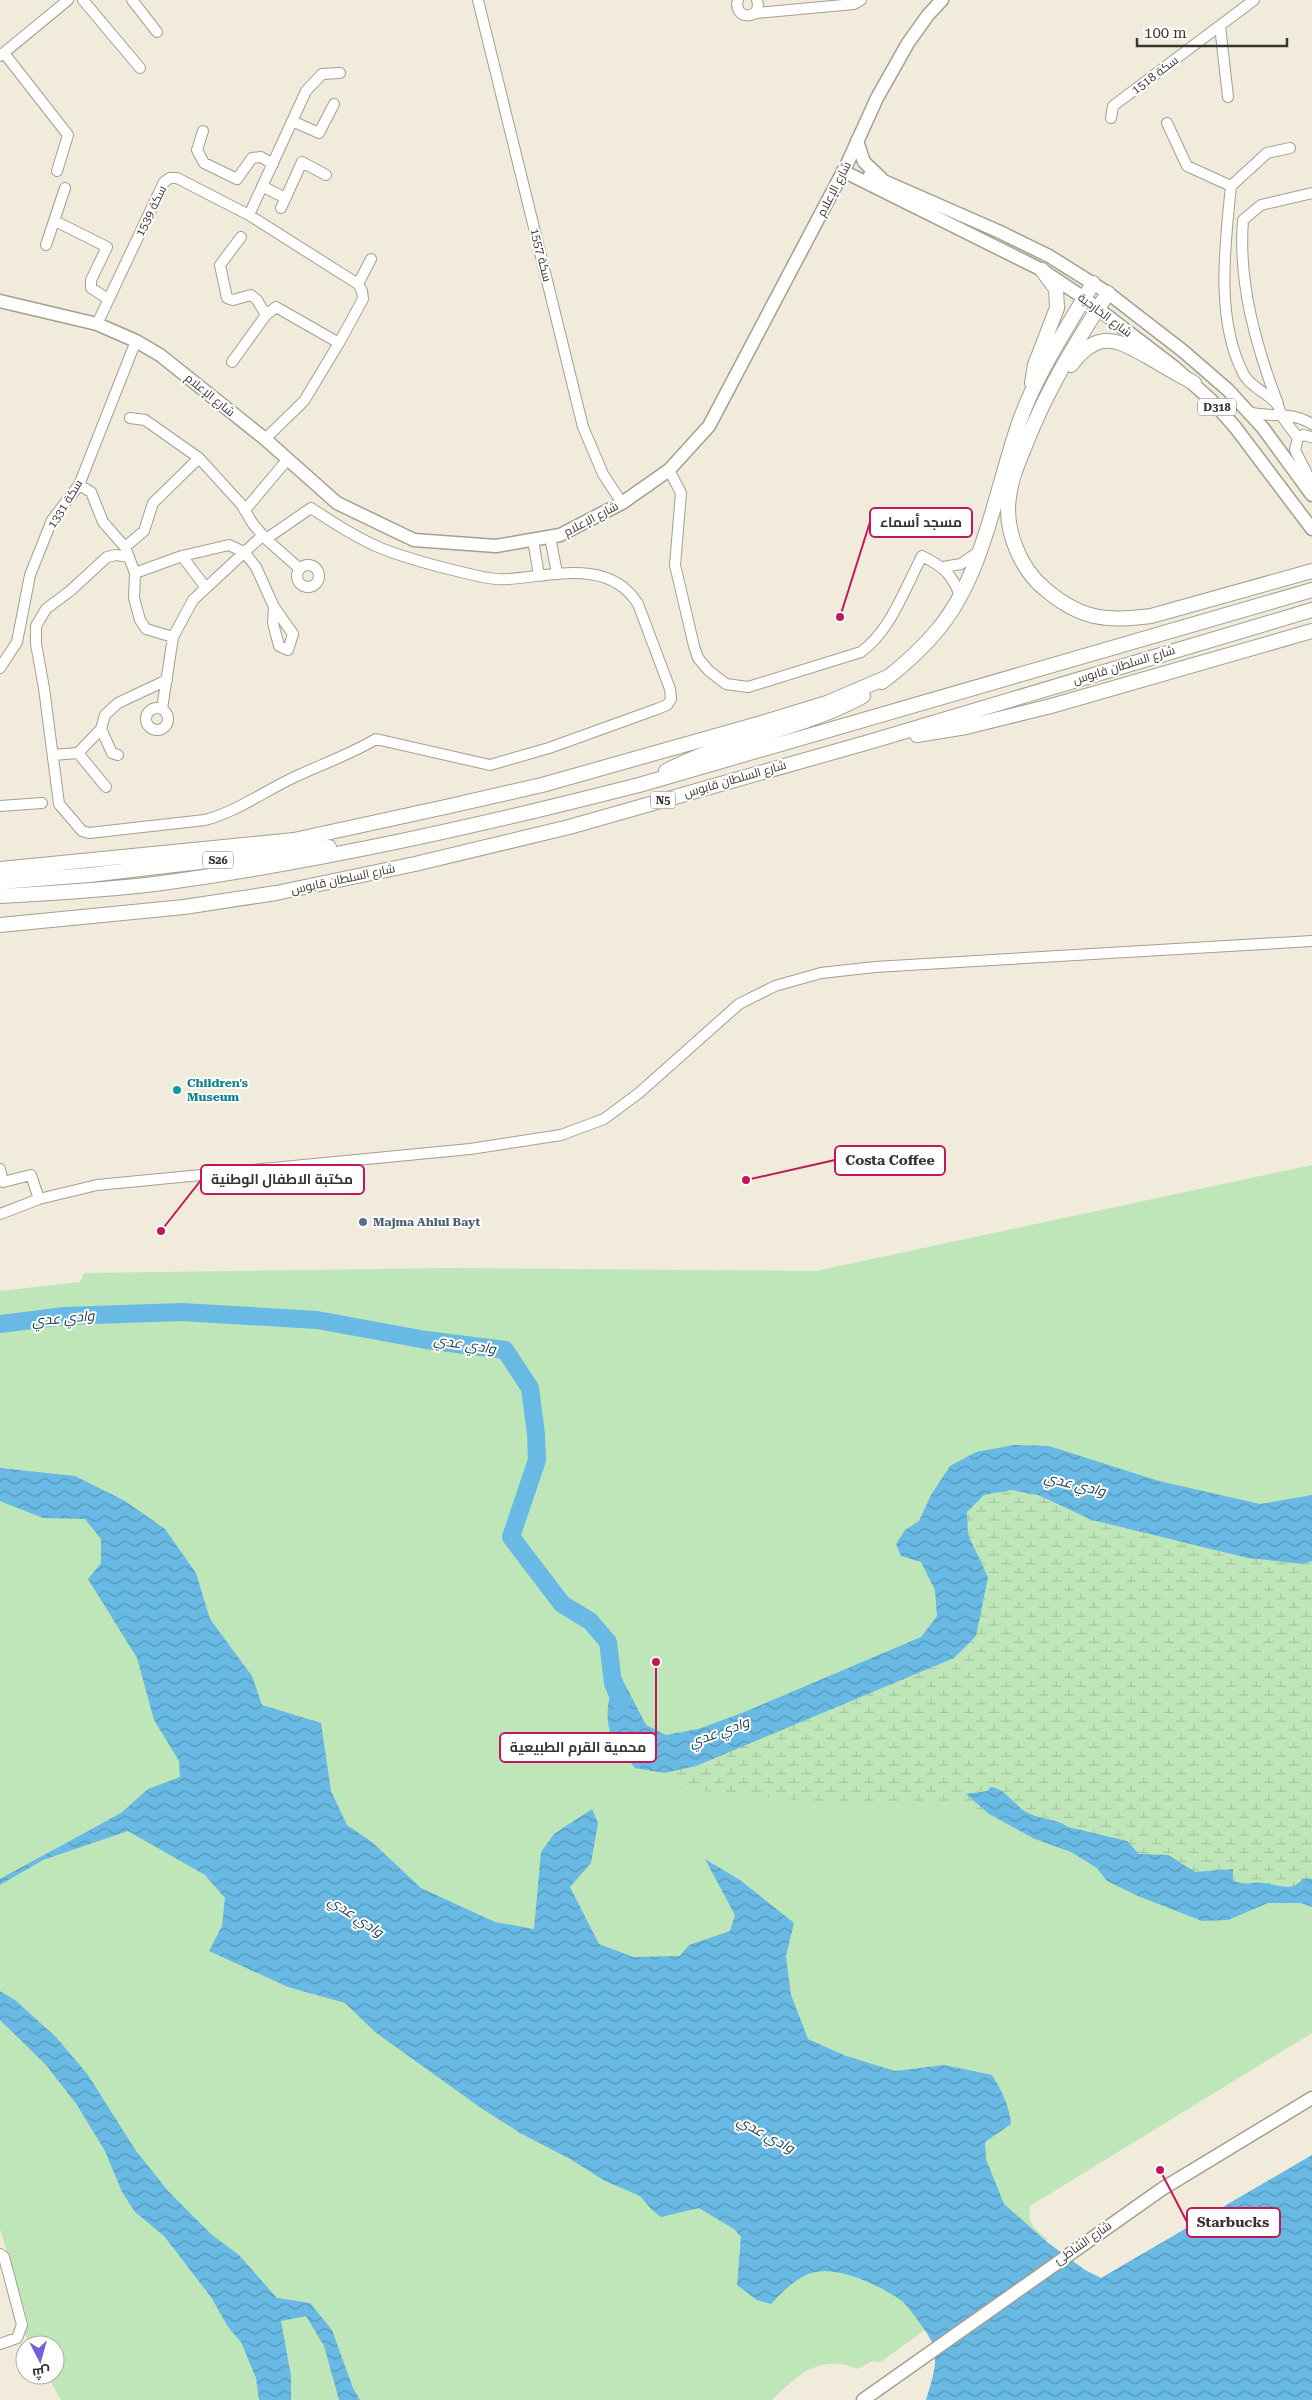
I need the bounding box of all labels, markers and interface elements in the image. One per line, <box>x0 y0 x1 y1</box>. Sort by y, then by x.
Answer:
scale bar <box>1137 15 1287 47</box>
text: 100 m <box>1144 24 1187 42</box>
street label: سكة 1518 <box>1129 53 1181 97</box>
street label: شارع الإعلام <box>814 159 855 219</box>
street label: سكة 1539 <box>133 183 169 239</box>
street label: سكة 1557 <box>528 227 554 283</box>
street label: شارع الخارجية <box>1075 290 1135 341</box>
street label: شارع الإعلام <box>182 371 238 420</box>
road number: D318 <box>1198 398 1236 416</box>
street label: سكة 1331 <box>45 477 85 531</box>
street label: شارع الإعلام <box>561 499 621 540</box>
callout: مسجد أسماء <box>870 508 972 537</box>
text: مسجد أسماء <box>880 513 962 530</box>
street label: شارع السلطان قابوس <box>1071 643 1177 688</box>
street label: شارع السلطان قابوس <box>682 758 788 801</box>
road number: N5 <box>650 792 676 808</box>
road number: S26 <box>203 852 233 868</box>
street label: شارع السلطان قابوس <box>290 861 397 898</box>
place label: Children's Museum <box>187 1076 248 1104</box>
marker: Children's Museum <box>171 1084 183 1096</box>
callout: Costa Coffee <box>835 1146 945 1175</box>
text: Costa Coffee <box>845 1152 935 1168</box>
callout: مكتبة الاطفال الوطنية <box>201 1165 364 1194</box>
text: مكتبة الاطفال الوطنية <box>211 1171 353 1188</box>
place label: Majma Ahlul Bayt <box>373 1215 481 1229</box>
marker: Majma Ahlul Bayt <box>357 1216 369 1228</box>
water label: وادي عدي <box>31 1307 97 1333</box>
water label: وادي عدي <box>432 1331 498 1361</box>
water label: وادي عدي <box>1042 1469 1109 1504</box>
water label: وادي عدي <box>687 1713 754 1754</box>
callout: محمية القرم الطبيعية <box>500 1733 656 1762</box>
text: محمية القرم الطبيعية <box>510 1739 646 1757</box>
water label: وادي عدي <box>323 1892 388 1944</box>
water label: وادي عدي <box>733 2112 798 2160</box>
callout: Starbucks <box>1187 2208 1280 2237</box>
text: Starbucks <box>1197 2214 1269 2230</box>
street label: شارع الشاطئ <box>1052 2218 1115 2269</box>
north arrow <box>15 2335 65 2385</box>
text: ش <box>31 2363 51 2382</box>

